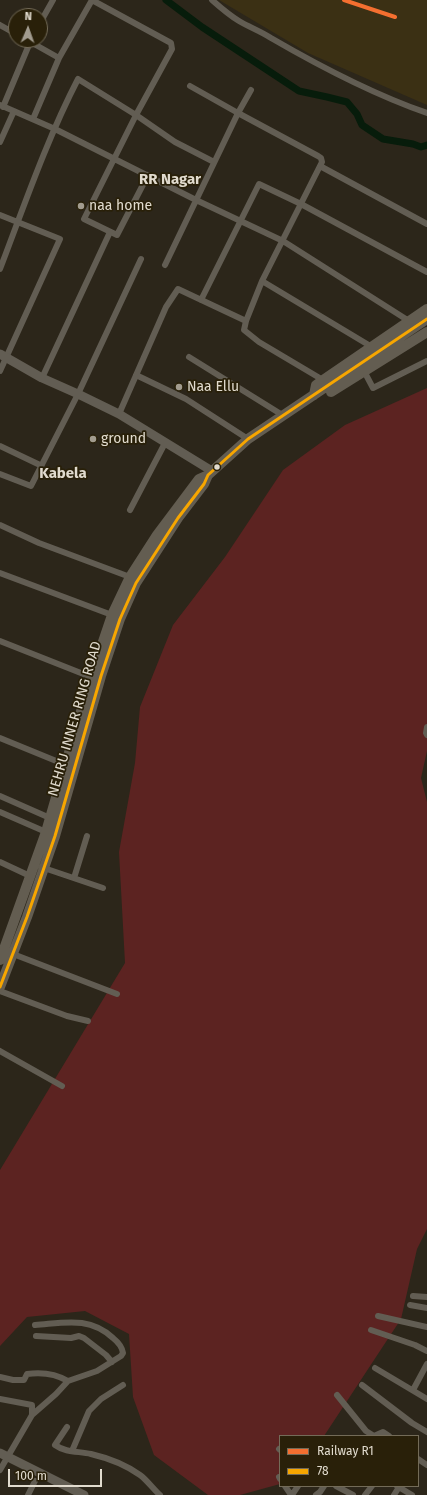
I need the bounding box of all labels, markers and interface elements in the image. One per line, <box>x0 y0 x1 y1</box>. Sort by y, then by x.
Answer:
north arrow <box>8 8 48 48</box>
text: N <box>25 10 32 23</box>
district label: RR Nagar <box>139 171 201 189</box>
place label: naa home <box>89 198 152 214</box>
marker: naa home <box>76 201 86 211</box>
place label: Naa Ellu <box>187 379 239 395</box>
marker: Naa Ellu <box>174 382 184 392</box>
place label: ground <box>101 431 146 447</box>
marker: ground <box>88 434 98 444</box>
unlabelled marker <box>212 462 222 472</box>
district label: Kabela <box>39 465 87 483</box>
street label: NEHRU INNER RING ROAD <box>45 640 105 798</box>
legend <box>279 1435 419 1487</box>
text: Railway R1 <box>317 1444 374 1458</box>
scale bar <box>10 1461 104 1487</box>
text: 78 <box>317 1464 329 1478</box>
text: 100 m <box>15 1469 47 1483</box>

